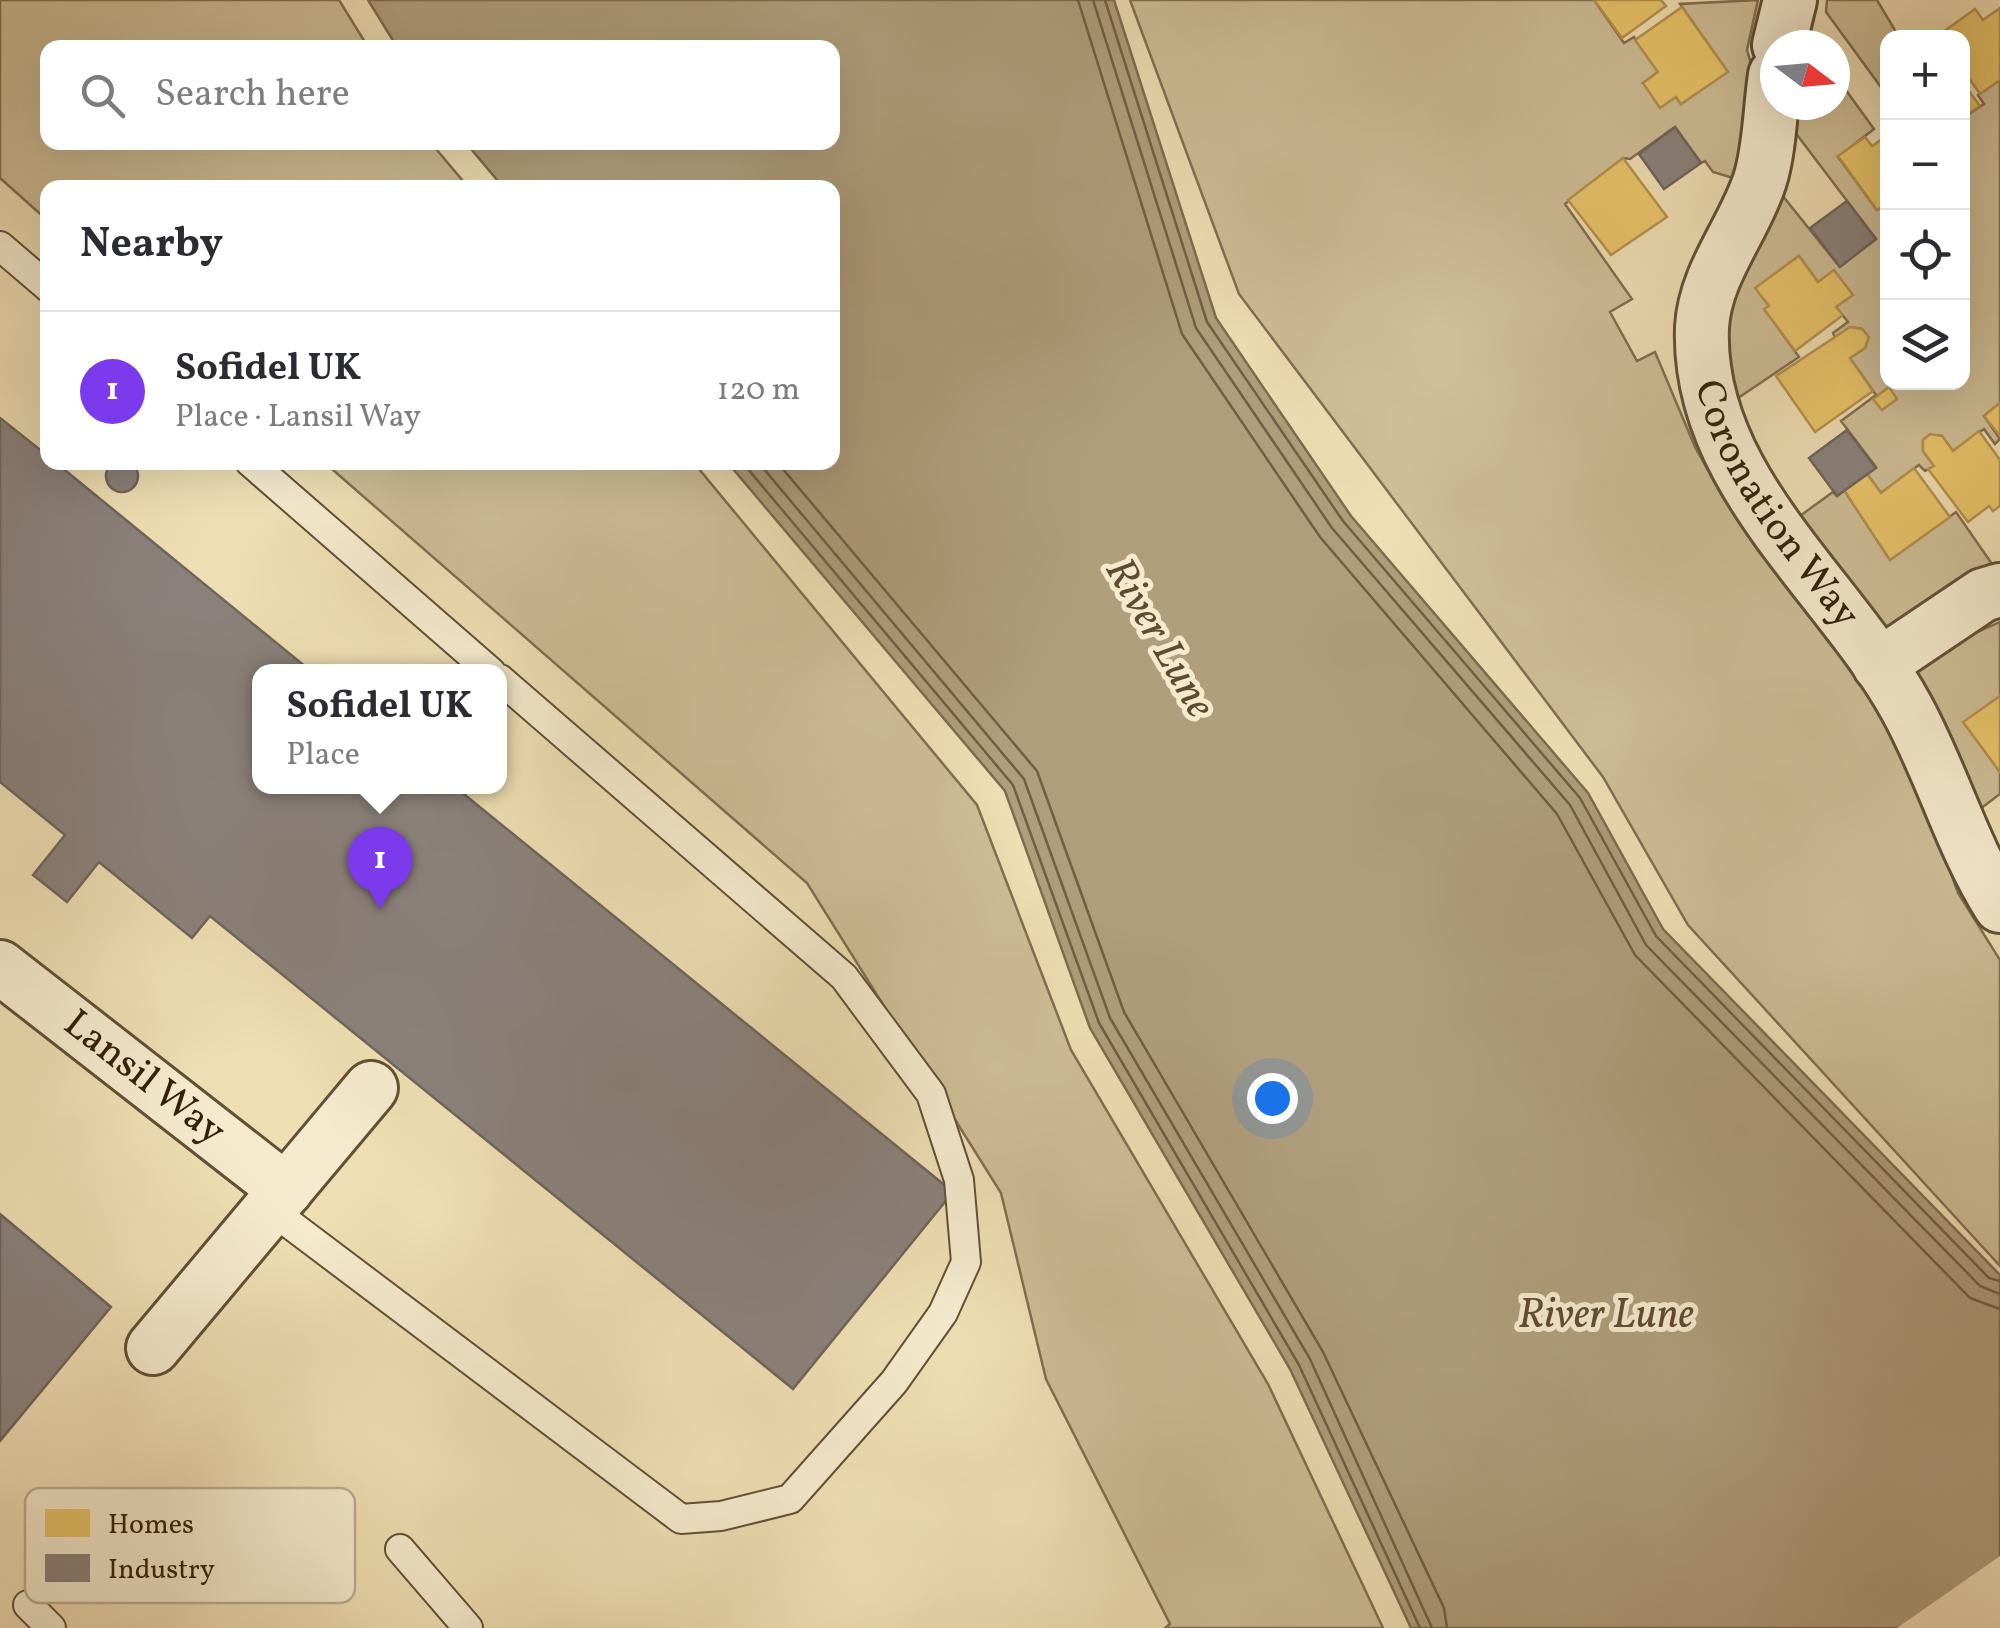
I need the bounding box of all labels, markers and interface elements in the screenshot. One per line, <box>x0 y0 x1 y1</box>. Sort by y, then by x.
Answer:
north arrow <box>1760 30 1850 120</box>
map controls <box>1880 30 1970 390</box>
button: + <box>1880 30 1970 120</box>
search box <box>40 40 840 150</box>
icon: search <box>75 68 130 123</box>
text: Search here <box>155 69 350 122</box>
button: − <box>1880 120 1970 210</box>
button: locate <box>1880 210 1970 300</box>
text: Nearby <box>80 216 223 275</box>
button: layers <box>1880 300 1970 390</box>
text: Sofidel UK <box>175 343 361 396</box>
text: 1 <box>106 369 119 413</box>
text: 120 m <box>717 369 800 413</box>
street label: Coronation Way <box>1679 375 1872 641</box>
text: Place · Lansil Way <box>175 396 421 440</box>
water label: River Lune <box>1088 548 1228 730</box>
popup <box>252 664 507 794</box>
text: Sofidel UK <box>286 681 473 734</box>
text: Place <box>286 734 360 778</box>
pin: 1 <box>348 826 412 909</box>
street label: Lansil Way <box>51 998 237 1160</box>
your location <box>1247 1073 1298 1124</box>
water label: River Lune <box>1518 1287 1694 1346</box>
legend <box>25 1488 355 1603</box>
text: Homes <box>108 1506 194 1545</box>
text: Industry <box>108 1551 215 1590</box>

